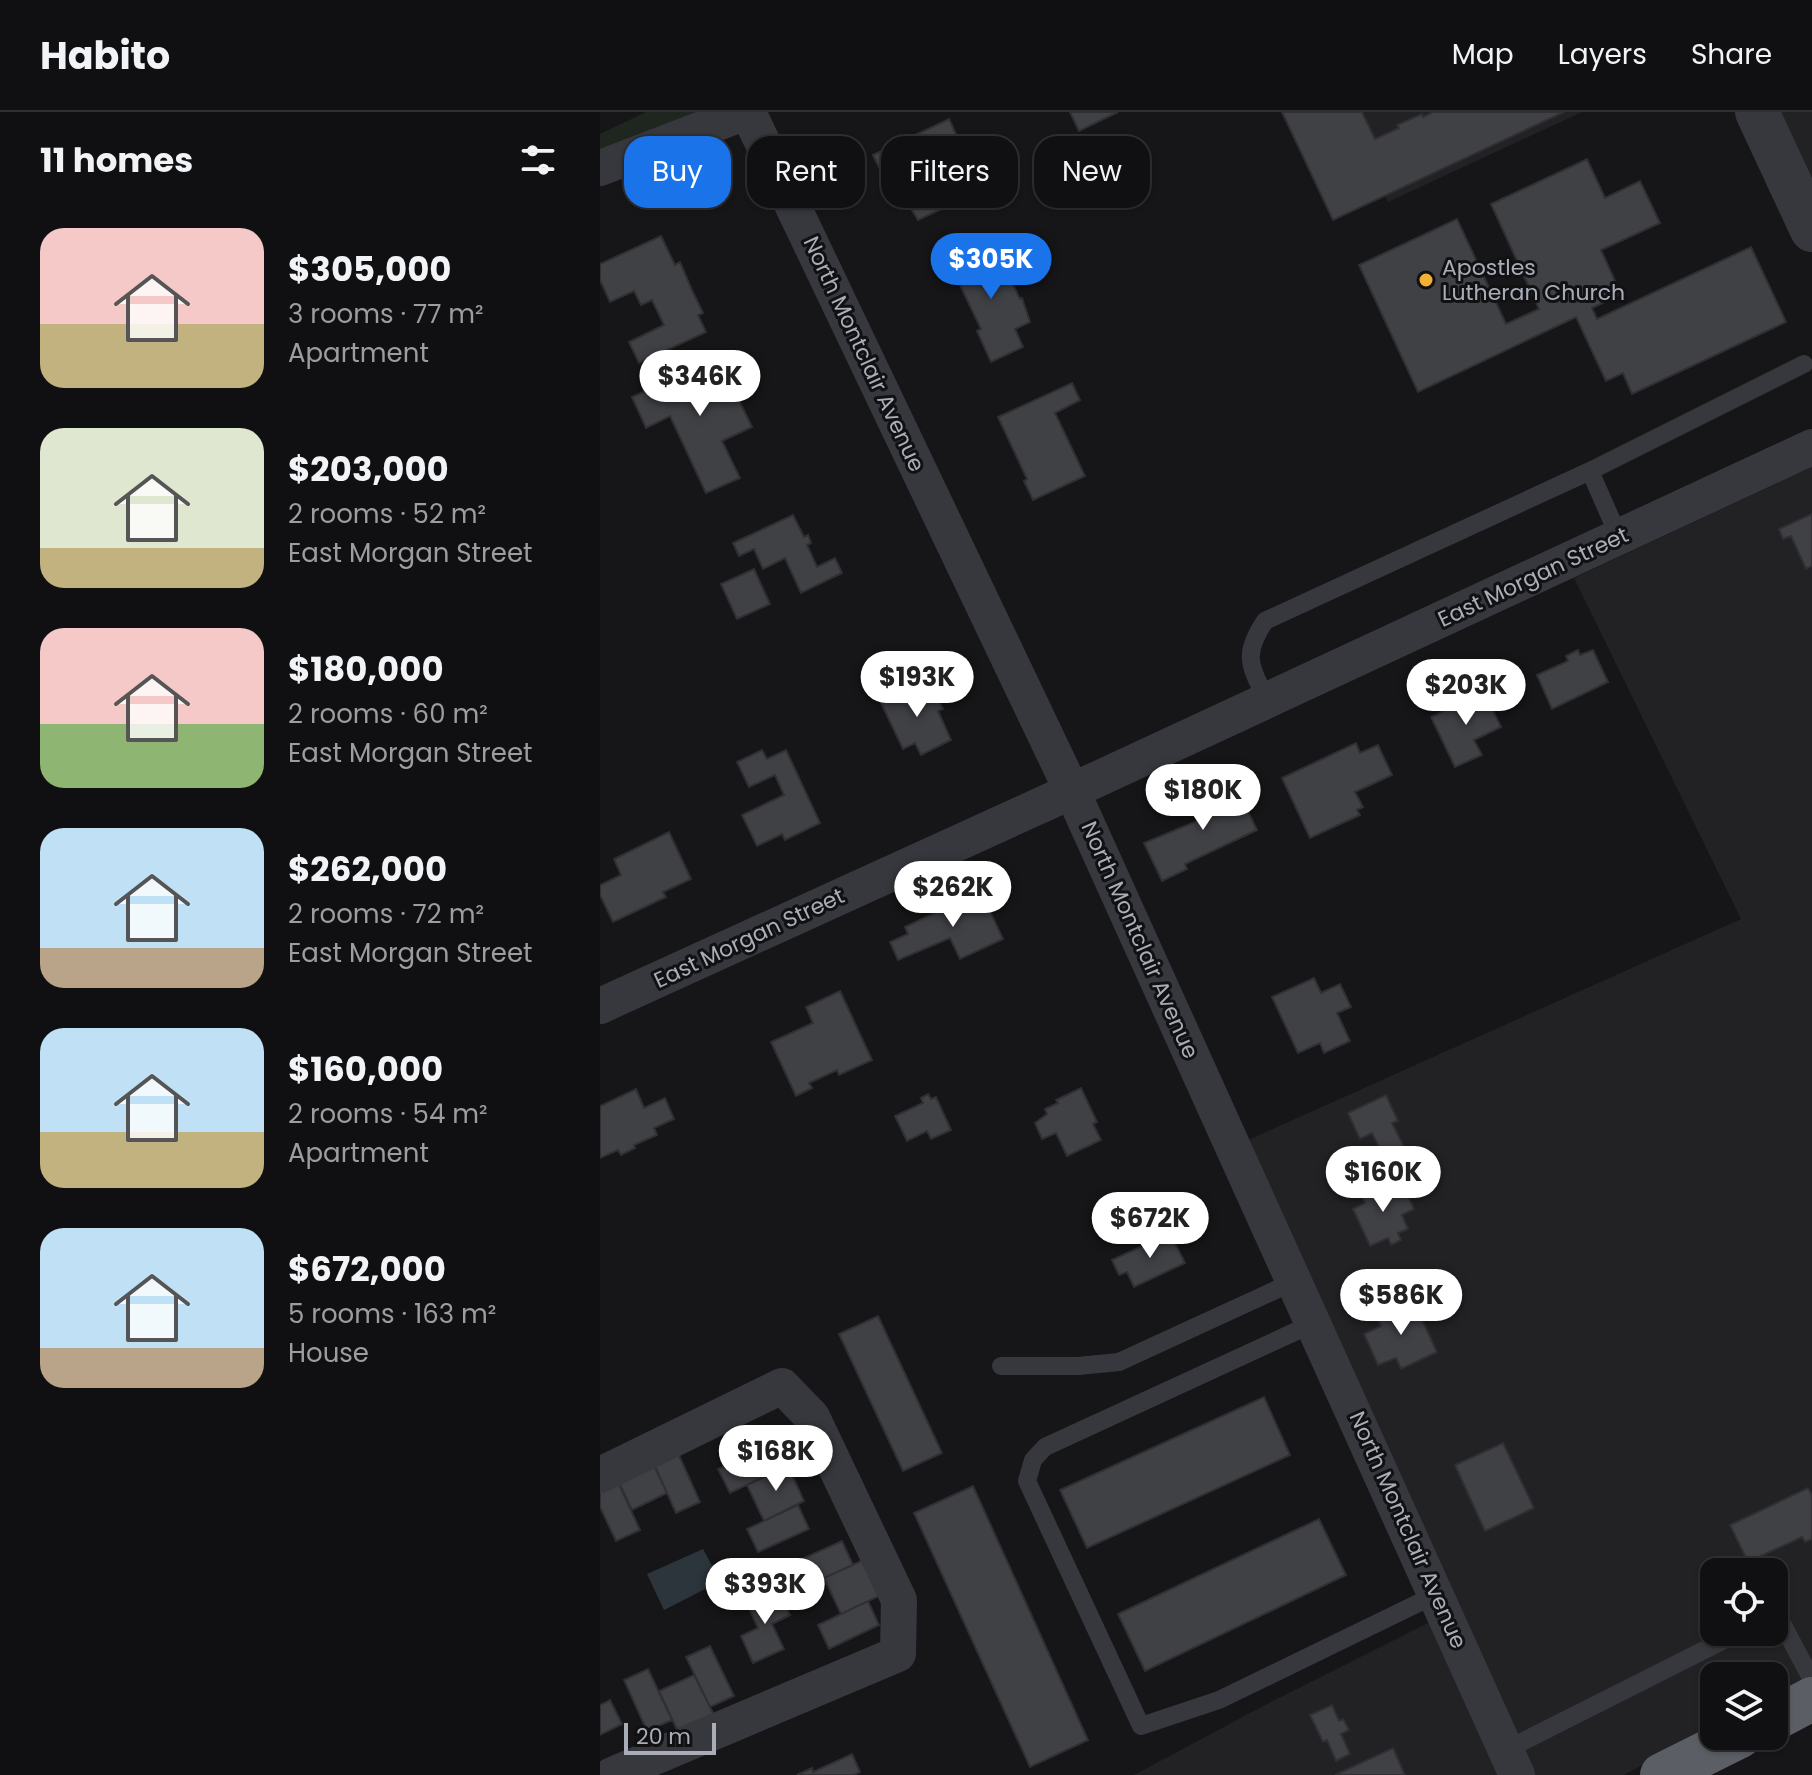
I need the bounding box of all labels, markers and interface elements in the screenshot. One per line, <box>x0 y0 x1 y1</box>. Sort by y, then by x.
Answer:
text: Habito <box>40 29 170 82</box>
text: Map <box>1452 35 1514 74</box>
text: Layers <box>1558 35 1647 74</box>
text: Share <box>1691 35 1772 74</box>
text: 11 homes <box>40 136 193 184</box>
chip: Buy <box>624 136 731 208</box>
chip: Rent <box>747 136 865 208</box>
chip: Filters <box>881 136 1018 208</box>
chip: New <box>1034 136 1150 208</box>
icon: filters <box>516 138 560 182</box>
street label: North Montclair Avenue <box>796 231 932 477</box>
pin: $305K <box>935 233 1047 301</box>
text: $305K <box>949 241 1033 277</box>
text: $305,000 <box>288 245 451 293</box>
place label: Apostles Lutheran Church <box>1442 252 1625 308</box>
icon: home <box>104 260 200 356</box>
marker: Apostles Lutheran Church <box>1417 271 1435 289</box>
text: 3 rooms · 77 m² <box>288 296 484 332</box>
text: Apartment <box>288 335 429 371</box>
pin: $346K <box>644 350 756 418</box>
text: $346K <box>657 358 743 394</box>
text: $203,000 <box>288 445 449 493</box>
icon: home <box>104 460 200 556</box>
text: 2 rooms · 52 m² <box>288 496 486 532</box>
street label: East Morgan Street <box>1433 519 1633 635</box>
text: East Morgan Street <box>288 535 532 571</box>
text: $180,000 <box>288 645 444 693</box>
pin: $193K <box>861 651 973 719</box>
text: $193K <box>879 659 955 695</box>
pin: $203K <box>1410 659 1522 727</box>
icon: home <box>104 660 200 756</box>
text: $203K <box>1425 667 1507 703</box>
text: 2 rooms · 60 m² <box>288 696 488 732</box>
text: East Morgan Street <box>288 735 532 771</box>
pin: $180K <box>1147 764 1259 832</box>
text: $180K <box>1164 772 1242 808</box>
street label: North Montclair Avenue <box>1074 816 1206 1064</box>
text: $262,000 <box>288 845 447 893</box>
icon: home <box>104 860 200 956</box>
pin: $262K <box>897 861 1009 929</box>
text: $262K <box>912 869 994 905</box>
street label: East Morgan Street <box>649 880 849 996</box>
text: 2 rooms · 72 m² <box>288 896 484 932</box>
text: East Morgan Street <box>288 935 532 971</box>
text: $160,000 <box>288 1045 443 1093</box>
icon: home <box>104 1060 200 1156</box>
text: 2 rooms · 54 m² <box>288 1096 488 1132</box>
text: Apartment <box>288 1135 429 1171</box>
pin: $160K <box>1327 1146 1439 1214</box>
text: $160K <box>1344 1154 1422 1190</box>
pin: $672K <box>1094 1192 1206 1260</box>
text: $672K <box>1110 1200 1190 1236</box>
text: $672,000 <box>288 1245 446 1293</box>
icon: home <box>104 1260 200 1356</box>
pin: $586K <box>1345 1269 1457 1337</box>
text: $586K <box>1358 1277 1444 1313</box>
text: 5 rooms · 163 m² <box>288 1296 496 1332</box>
text: House <box>288 1335 369 1371</box>
street label: North Montclair Avenue <box>1342 1406 1474 1654</box>
pin: $168K <box>720 1425 832 1493</box>
text: $168K <box>737 1433 815 1469</box>
pin: $393K <box>709 1558 821 1626</box>
map controls <box>1700 1558 1788 1750</box>
button: locate <box>1700 1558 1788 1646</box>
text: $393K <box>724 1566 806 1602</box>
button: layers <box>1700 1662 1788 1750</box>
scale bar <box>624 1719 716 1755</box>
text: 20 m <box>636 1721 691 1752</box>

